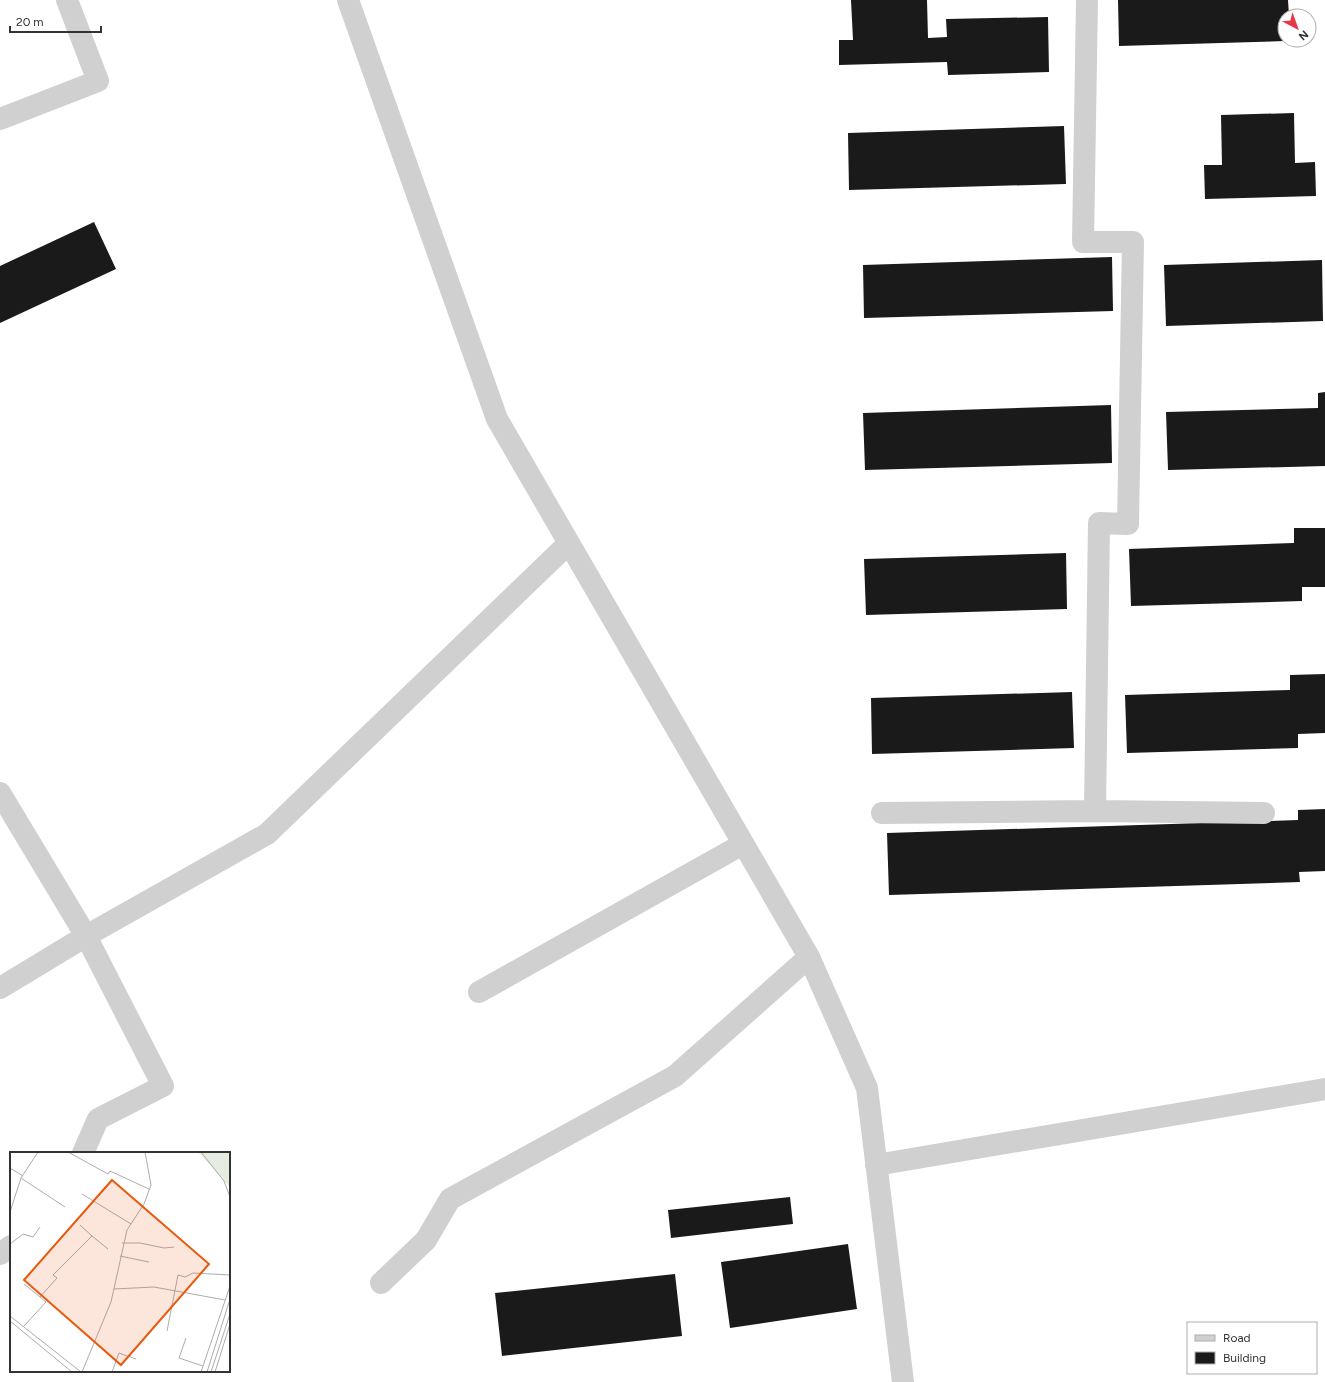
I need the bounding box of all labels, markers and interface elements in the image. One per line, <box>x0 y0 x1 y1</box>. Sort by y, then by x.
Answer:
scale bar <box>10 8 101 34</box>
north arrow <box>1277 8 1317 48</box>
text: 20 m <box>16 15 44 29</box>
text: N <box>1296 27 1311 43</box>
inset map <box>10 1152 230 1372</box>
legend <box>1187 1322 1317 1374</box>
text: Road <box>1223 1331 1251 1345</box>
text: Building <box>1223 1351 1266 1365</box>

